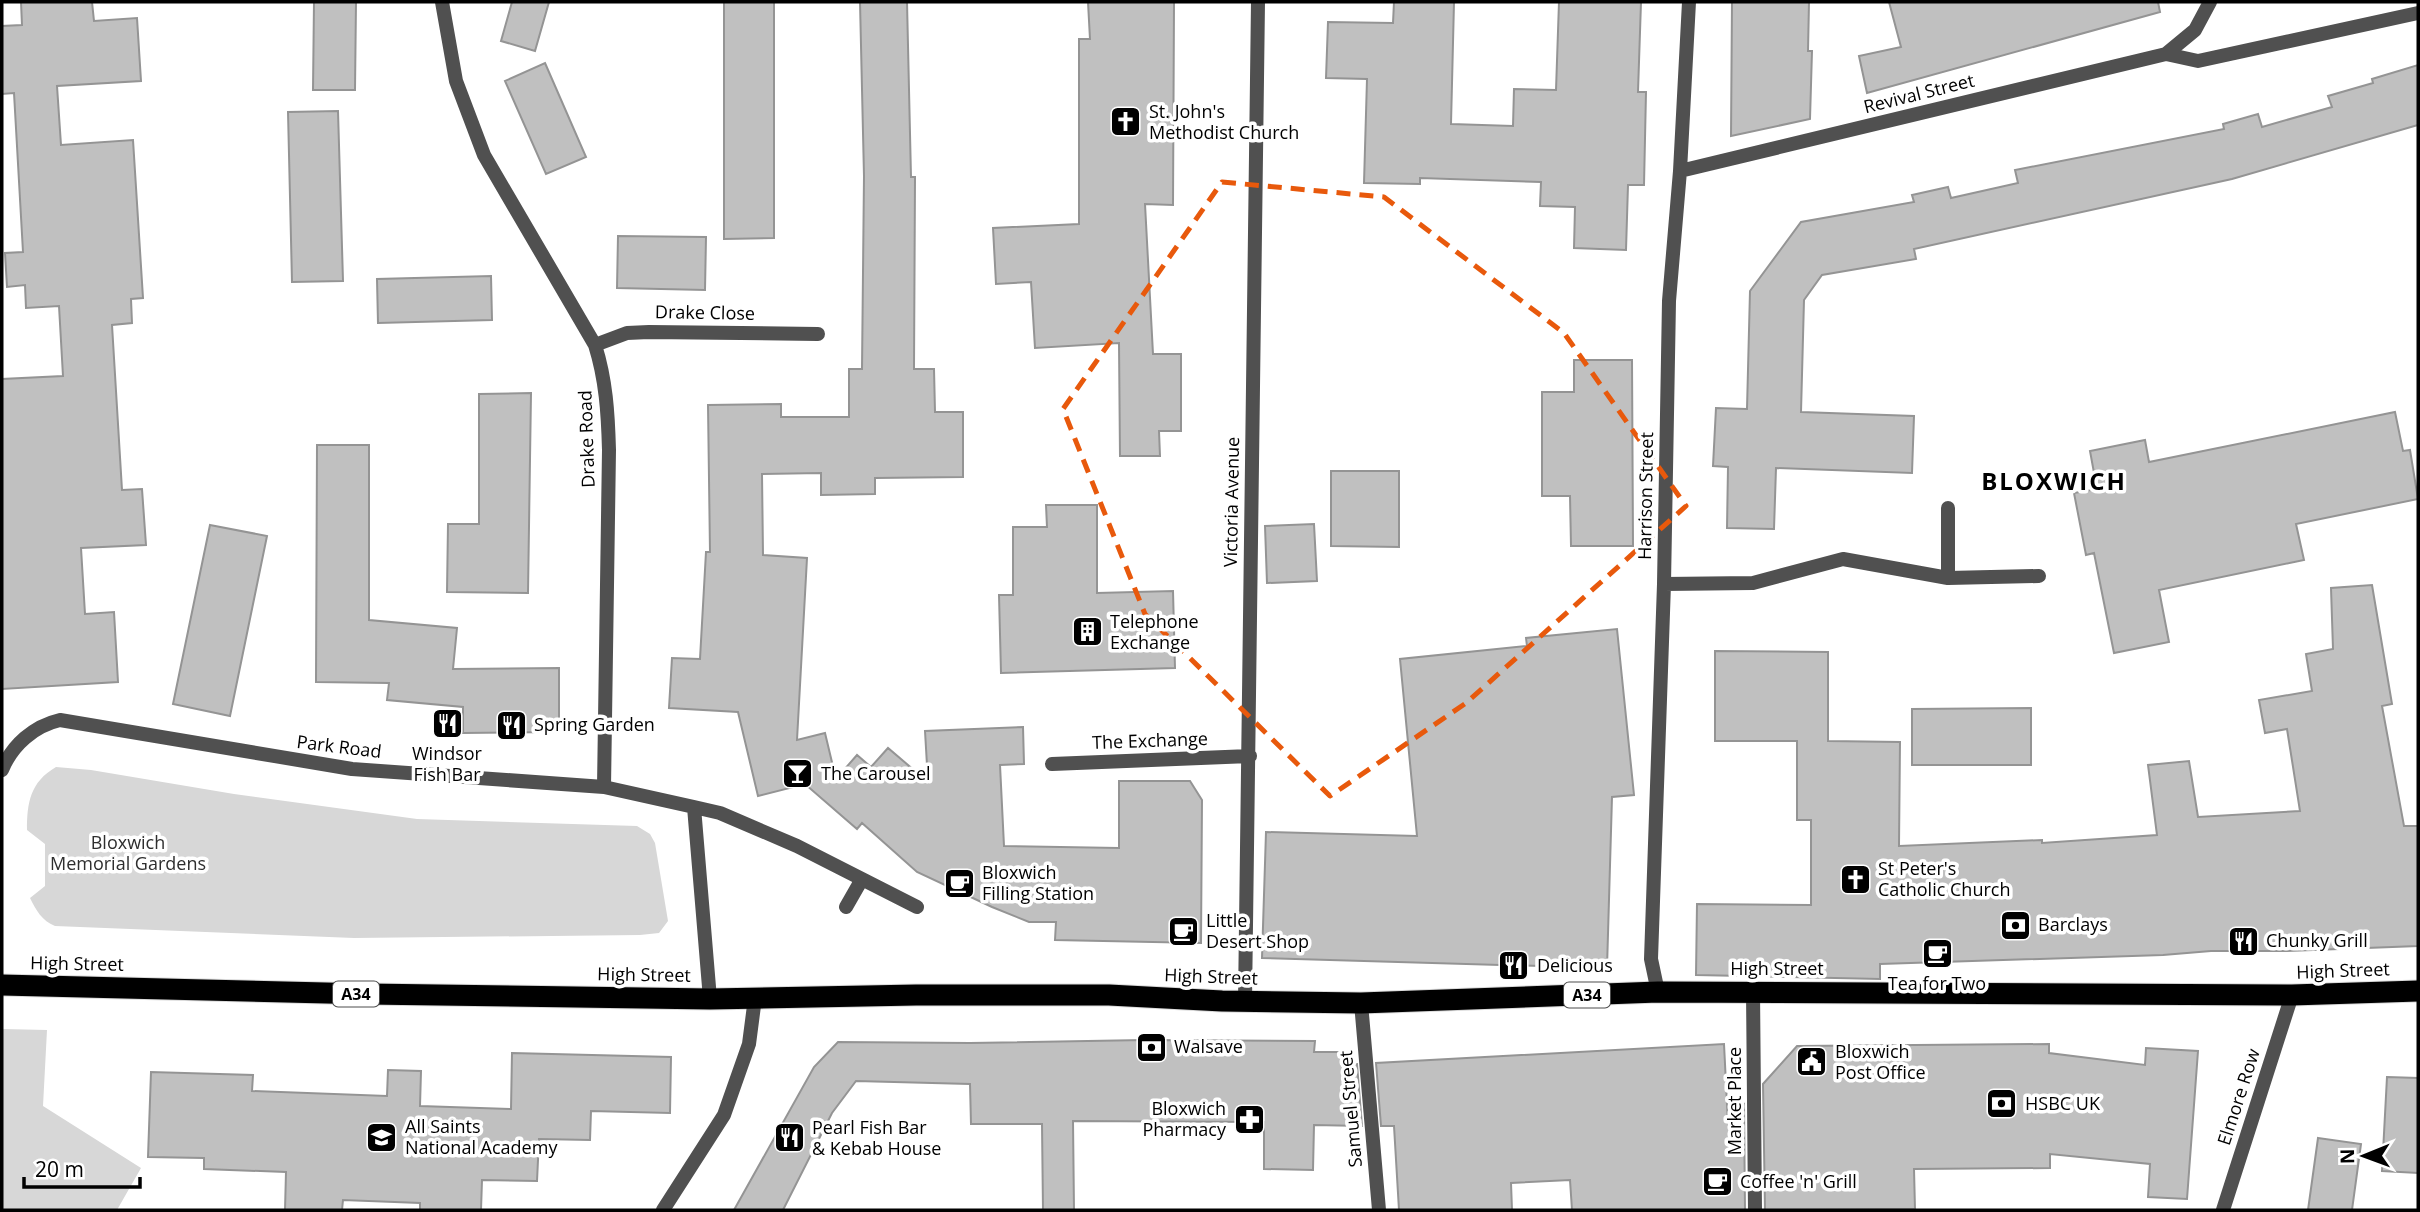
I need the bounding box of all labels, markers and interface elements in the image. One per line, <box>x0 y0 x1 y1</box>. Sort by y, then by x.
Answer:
street label: Revival Street <box>1861 68 1977 118</box>
place label: St. John's Methodist Church <box>1149 99 1299 144</box>
church icon: St. John's Methodist Church <box>1109 105 1143 139</box>
street label: Drake Close <box>655 299 755 325</box>
street label: Drake Road <box>572 390 600 488</box>
street label: Harrison Street <box>1632 432 1658 560</box>
street label: Victoria Avenue <box>1218 437 1244 567</box>
district label: BLOXWICH <box>1981 464 2127 497</box>
place label: Telephone Exchange <box>1110 609 1199 654</box>
building icon: Telephone Exchange <box>1070 615 1104 649</box>
restaurant icon: Windsor Fish Bar <box>430 707 464 741</box>
restaurant icon: Spring Garden <box>494 708 528 742</box>
place label: Spring Garden <box>534 712 655 736</box>
street label: The Exchange <box>1092 726 1208 754</box>
street label: Park Road <box>295 729 383 763</box>
place label: Windsor Fish Bar <box>412 741 483 786</box>
bar icon: The Carousel <box>781 757 815 791</box>
place label: The Carousel <box>821 761 931 785</box>
park label: Bloxwich Memorial Gardens <box>50 830 206 875</box>
place label: St Peter's Catholic Church <box>1878 856 2010 901</box>
place label: Bloxwich Filling Station <box>982 860 1094 905</box>
church icon: St Peter's Catholic Church <box>1838 862 1872 896</box>
cafe icon: Bloxwich Filling Station <box>942 866 976 900</box>
place label: Little Desert Shop <box>1206 908 1309 953</box>
bank icon: Barclays <box>1998 908 2032 942</box>
place label: Barclays <box>2038 912 2108 936</box>
cafe icon: Little Desert Shop <box>1166 914 1200 948</box>
restaurant icon: Chunky Grill <box>2226 924 2260 958</box>
place label: Chunky Grill <box>2266 928 2368 952</box>
cafe icon: Tea for Two <box>1920 936 1954 970</box>
restaurant icon: Delicious <box>1497 949 1531 983</box>
street label: High Street <box>30 950 124 976</box>
place label: Delicious <box>1537 953 1613 977</box>
street label: High Street <box>1730 956 1824 980</box>
street label: High Street <box>2296 956 2390 984</box>
street label: High Street <box>597 961 691 987</box>
street label: High Street <box>1164 962 1258 990</box>
place label: Tea for Two <box>1888 971 1986 995</box>
road number: A34 <box>333 982 379 1006</box>
road number: A34 <box>1564 982 1610 1007</box>
bank icon: Walsave <box>1134 1030 1168 1064</box>
place label: Walsave <box>1174 1034 1243 1058</box>
place label: Bloxwich Post Office <box>1835 1039 1926 1084</box>
public building icon: Bloxwich Post Office <box>1795 1045 1829 1079</box>
street label: Elmore Row <box>2211 1045 2265 1148</box>
street label: Market Place <box>1722 1047 1746 1155</box>
street label: Samuel Street <box>1333 1050 1367 1169</box>
bank icon: HSBC UK <box>1985 1087 2019 1121</box>
place label: HSBC UK <box>2025 1091 2101 1115</box>
place label: Bloxwich Pharmacy <box>1142 1096 1227 1141</box>
pharmacy icon: Bloxwich Pharmacy <box>1232 1102 1266 1136</box>
place label: All Saints National Academy <box>405 1114 558 1159</box>
place label: Pearl Fish Bar & Kebab House <box>812 1115 941 1160</box>
school or university icon: All Saints National Academy <box>365 1120 399 1154</box>
restaurant icon: Pearl Fish Bar & Kebab House <box>772 1121 806 1155</box>
north arrow <box>2329 1121 2399 1191</box>
scale bar <box>24 1146 140 1190</box>
text: N <box>2334 1148 2360 1164</box>
text: 20 m <box>35 1155 84 1183</box>
cafe icon: Coffee 'n' Grill <box>1700 1165 1734 1199</box>
place label: Coffee 'n' Grill <box>1740 1169 1857 1193</box>

